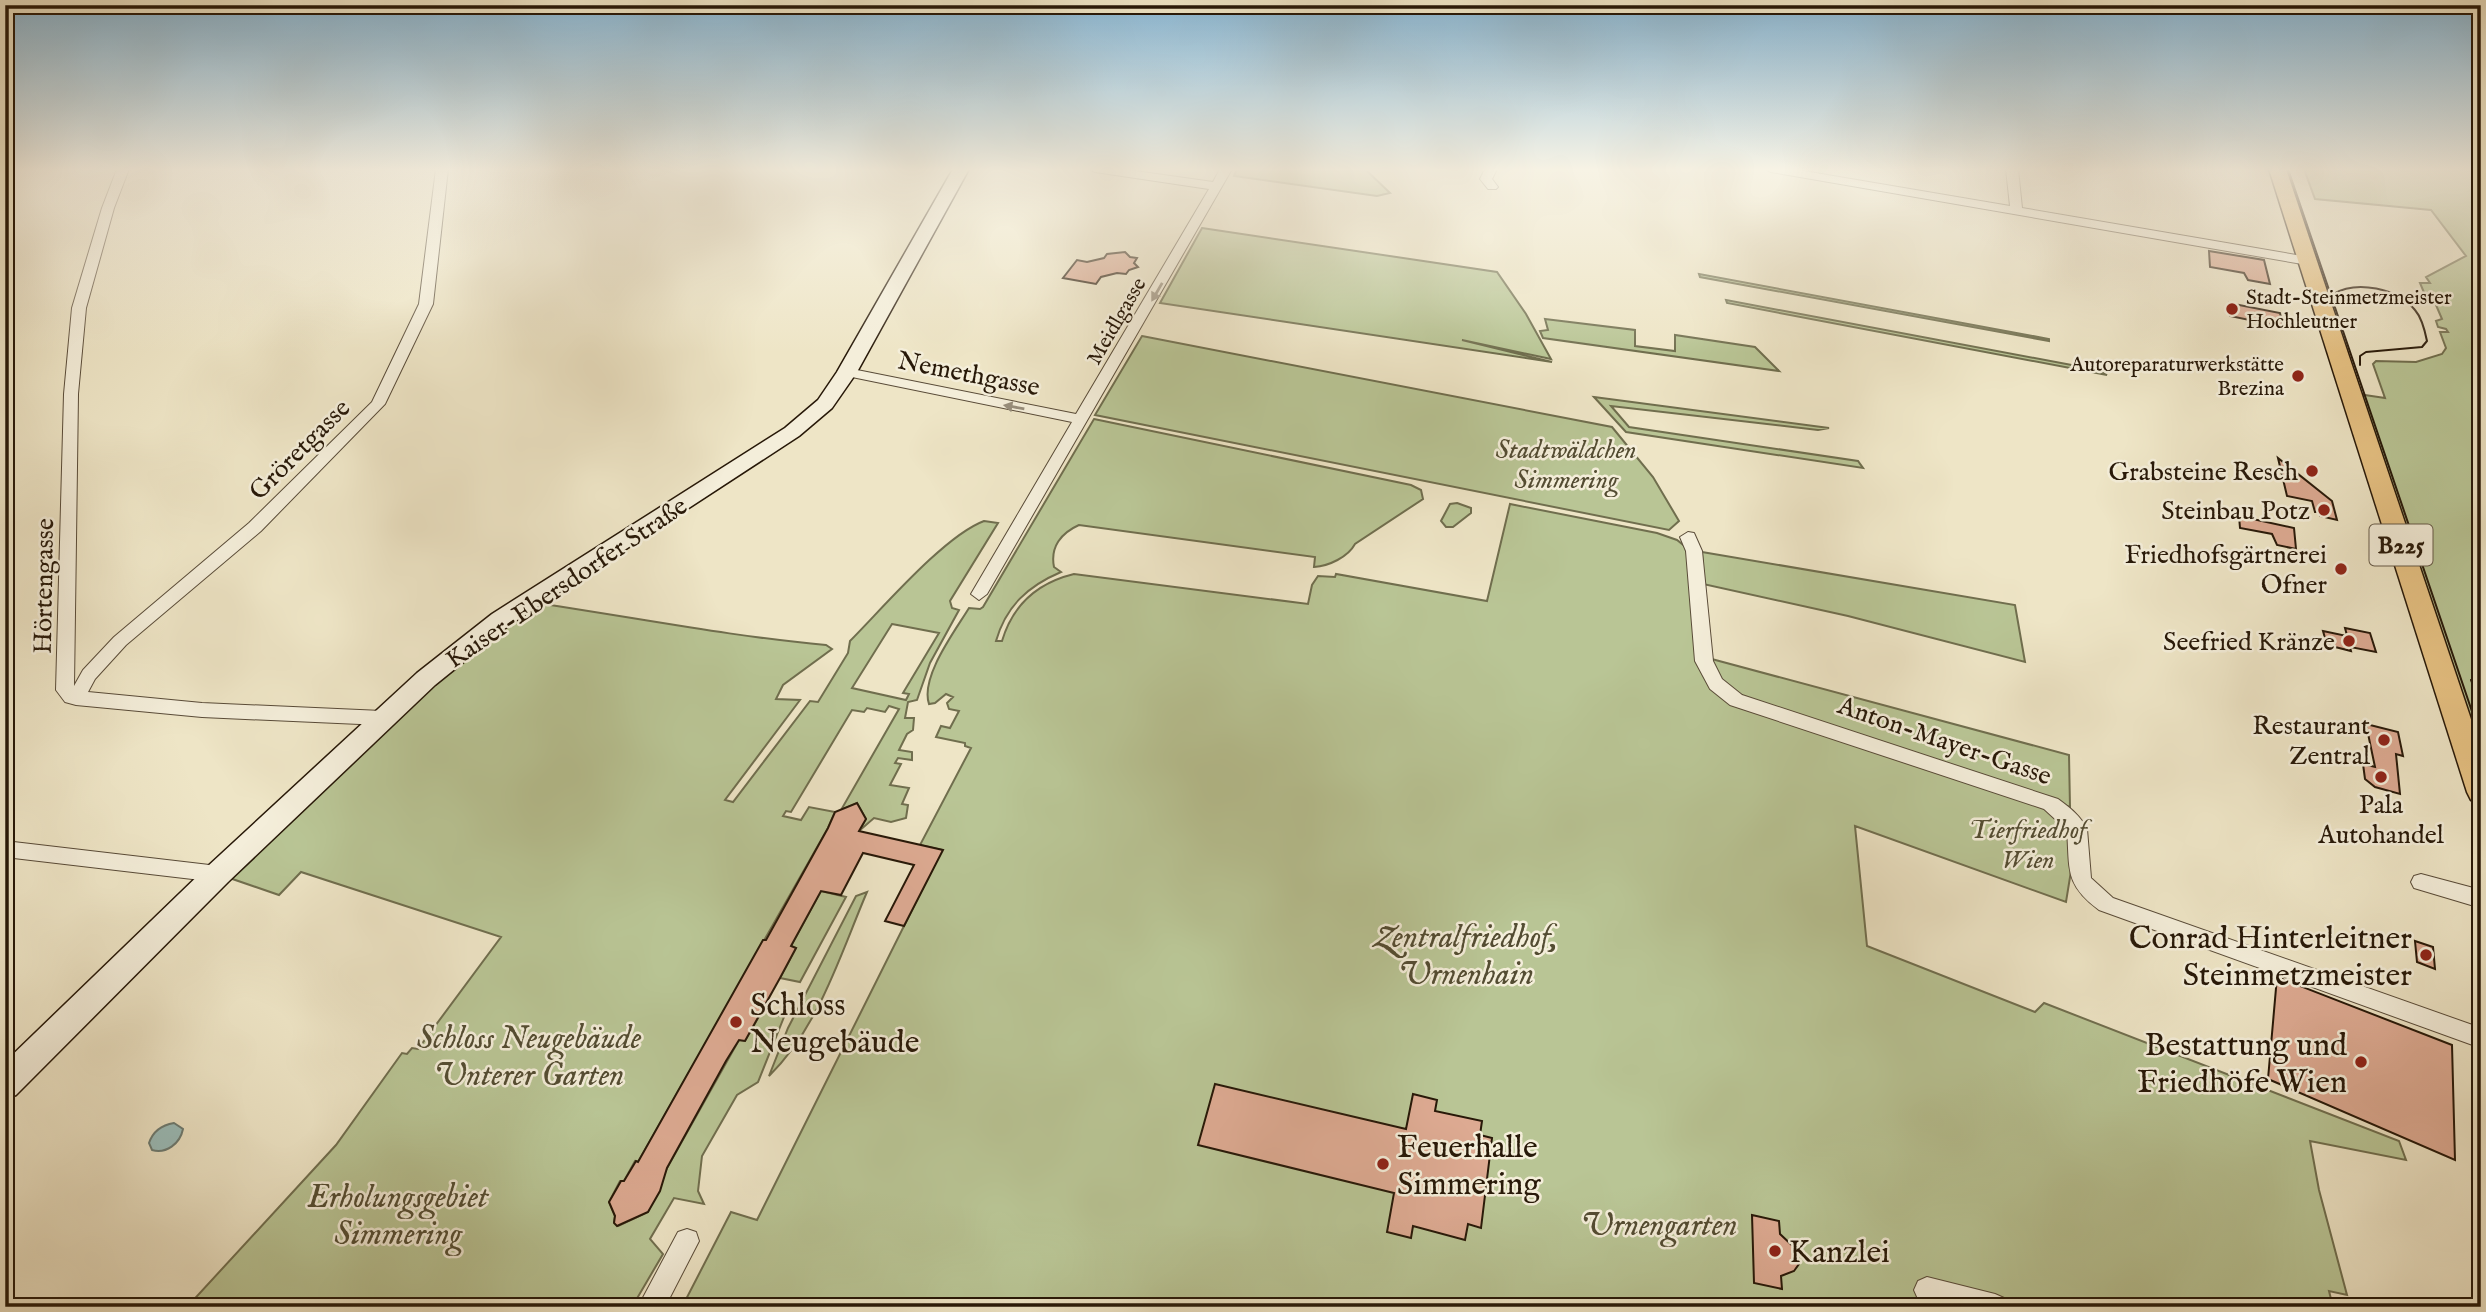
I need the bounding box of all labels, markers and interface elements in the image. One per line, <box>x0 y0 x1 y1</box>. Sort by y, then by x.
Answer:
street label: Meidlgasse <box>1081 273 1153 370</box>
one-way arrow <box>1150 283 1163 302</box>
place label: Stadt-Steinmetzmeister Hochleutner <box>2246 285 2452 336</box>
marker: Stadt-Steinmetzmeister Hochleutner <box>2224 301 2240 317</box>
street label: Nemethgasse <box>895 345 1043 404</box>
place label: Autoreparaturwerkstätte Brezina <box>2069 352 2285 403</box>
marker: Autoreparaturwerkstätte Brezina <box>2290 368 2306 384</box>
street label: Gröretgasse <box>242 392 358 508</box>
one-way arrow <box>1003 402 1025 413</box>
park label: Stadtwäldchen Simmering <box>1495 434 1637 498</box>
place label: Grabsteine Resch <box>2109 456 2298 489</box>
marker: Grabsteine Resch <box>2304 463 2320 479</box>
street label: Kaiser-Ebersdorfer Straße <box>440 490 694 676</box>
place label: Steinbau Potz <box>2161 495 2310 528</box>
marker: Steinbau Potz <box>2316 502 2332 518</box>
street label: Hörtengasse <box>27 518 62 654</box>
road number: B225 <box>2370 524 2432 566</box>
place label: Friedhofsgärtnerei Ofner <box>2124 539 2327 602</box>
marker: Friedhofsgärtnerei Ofner <box>2333 561 2349 577</box>
place label: Seefried Kränze <box>2163 626 2335 659</box>
marker: Seefried Kränze <box>2341 633 2357 649</box>
street label: Anton-Mayer-Gasse <box>1832 689 2056 793</box>
place label: Restaurant Zentral <box>2252 710 2371 773</box>
marker: Restaurant Zentral <box>2376 732 2392 748</box>
marker: Pala Autohandel <box>2373 769 2389 785</box>
place label: Pala Autohandel <box>2317 789 2445 852</box>
park label: Tierfriedhof Wien <box>1969 814 2093 877</box>
park label: Zentralfriedhof, Urnenhain <box>1371 918 1558 996</box>
place label: Conrad Hinterleitner Steinmetzmeister <box>2129 919 2412 997</box>
marker: Conrad Hinterleitner Steinmetzmeister <box>2418 947 2434 963</box>
place label: Schloss Neugebäude <box>750 986 919 1064</box>
marker: Schloss Neugebäude <box>728 1014 744 1030</box>
park label: Schloss Neugebäude Unterer Garten <box>417 1019 642 1097</box>
place label: Bestattung und Friedhöfe Wien <box>2137 1026 2348 1104</box>
marker: Bestattung und Friedhöfe Wien <box>2353 1054 2369 1070</box>
place label: Feuerhalle Simmering <box>1397 1128 1541 1206</box>
marker: Feuerhalle Simmering <box>1375 1156 1391 1172</box>
park label: Erholungsgebiet Simmering <box>307 1178 490 1256</box>
park label: Urnengarten <box>1580 1206 1738 1247</box>
place label: Kanzlei <box>1789 1233 1890 1274</box>
marker: Kanzlei <box>1767 1243 1783 1259</box>

